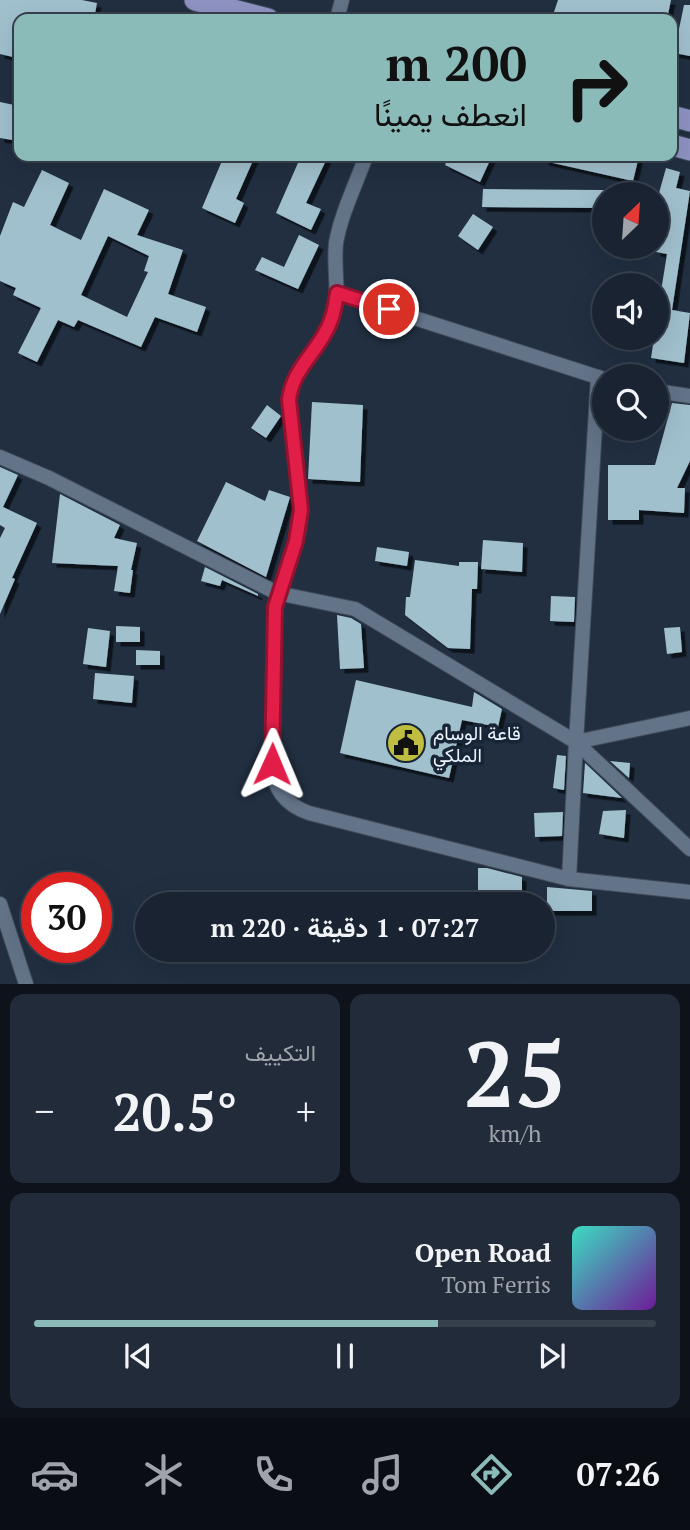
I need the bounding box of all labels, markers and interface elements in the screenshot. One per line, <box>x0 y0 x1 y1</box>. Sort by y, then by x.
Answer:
text: 200 m <box>385 30 527 95</box>
icon: right <box>551 42 642 133</box>
text: انعطف يمينًا <box>374 93 527 135</box>
north arrow <box>592 182 668 259</box>
map controls <box>592 182 669 441</box>
button: sound <box>592 273 669 350</box>
pin <box>359 279 419 339</box>
icon: arrive <box>370 290 408 328</box>
button: search <box>592 364 669 441</box>
place label: قاعة الوسام الملكي <box>433 720 521 771</box>
public building icon: قاعة الوسام الملكي <box>385 722 427 764</box>
position arrow <box>235 727 309 801</box>
speed limit sign: 30 <box>21 872 112 963</box>
text: 07:27 · 1 دقيقة · 220 m <box>210 910 480 944</box>
text: 25 <box>464 1012 566 1133</box>
text: التكييف <box>245 1037 316 1068</box>
text: 20.5° <box>112 1077 238 1146</box>
text: − <box>34 1086 54 1136</box>
text: + <box>296 1086 316 1136</box>
text: km/h <box>488 1118 542 1149</box>
text: Open Road <box>415 1235 551 1269</box>
text: Tom Ferris <box>441 1269 551 1300</box>
icon: previous <box>119 1337 157 1375</box>
icon: pause <box>326 1337 364 1375</box>
icon: next <box>533 1337 571 1375</box>
icon: car <box>30 1450 79 1499</box>
icon: climate <box>139 1450 188 1499</box>
icon: phone <box>249 1450 298 1499</box>
icon: music <box>358 1450 407 1499</box>
icon: directions <box>467 1450 516 1499</box>
text: 07:26 <box>577 1453 660 1495</box>

